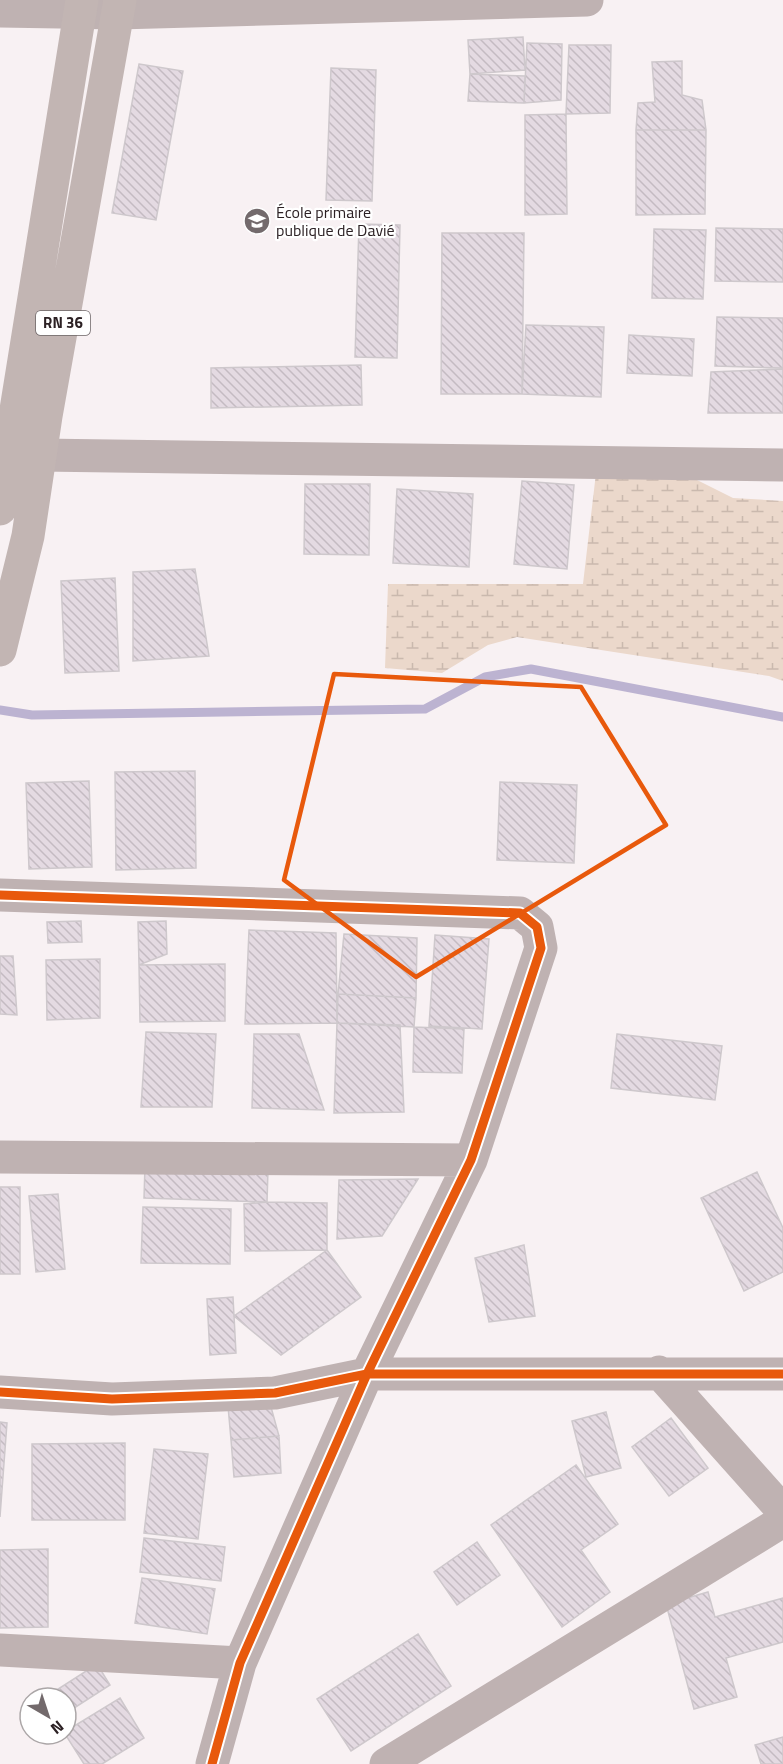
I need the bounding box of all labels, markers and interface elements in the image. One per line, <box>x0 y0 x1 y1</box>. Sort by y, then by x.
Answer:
place label: École primaire publique de Davié <box>276 200 395 242</box>
school or university icon: École primaire publique de Davié <box>242 206 272 236</box>
road number: RN 36 <box>36 311 90 335</box>
north arrow <box>18 1686 78 1746</box>
text: N <box>46 1715 69 1740</box>

